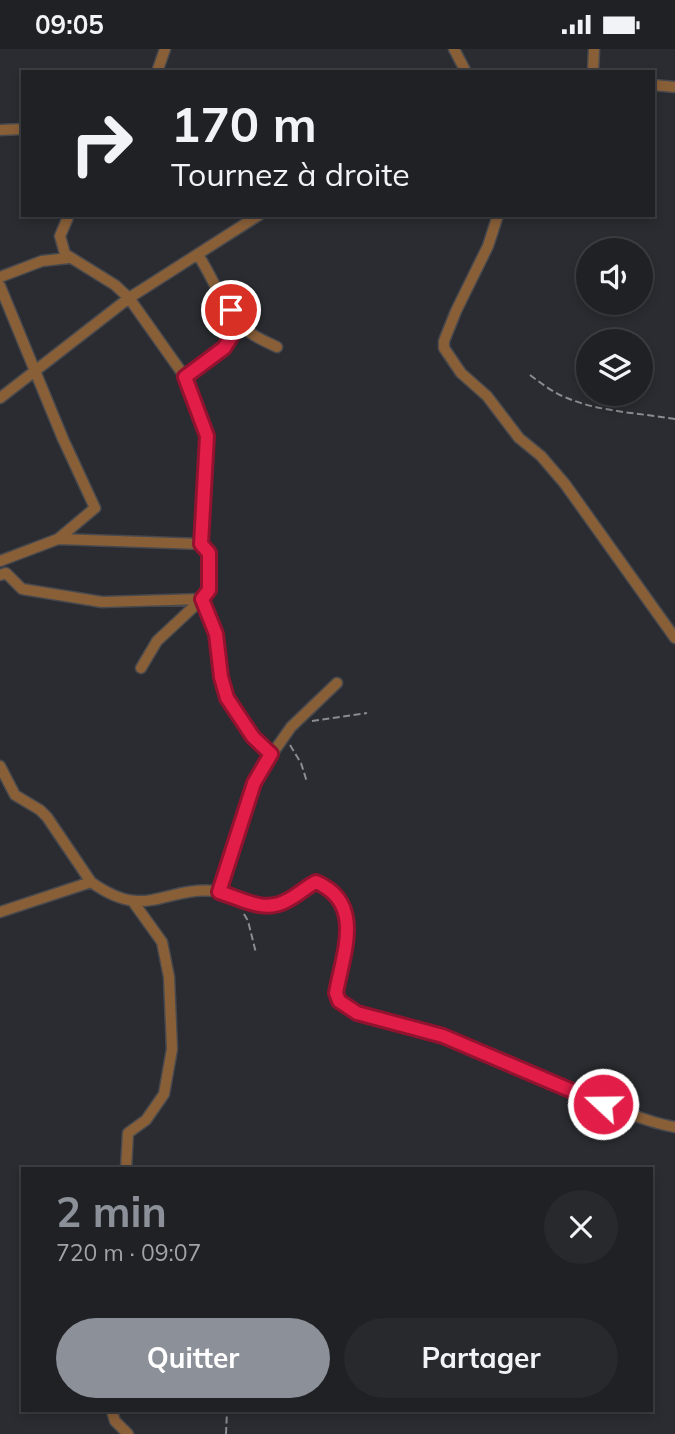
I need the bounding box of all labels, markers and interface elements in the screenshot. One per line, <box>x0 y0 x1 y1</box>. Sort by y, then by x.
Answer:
text: 09:05 <box>35 8 104 41</box>
text: 170 m <box>171 93 317 154</box>
icon: right <box>56 98 147 189</box>
text: Tournez à droite <box>171 154 410 194</box>
map controls <box>576 238 653 406</box>
button: sound <box>576 238 653 315</box>
pin <box>201 280 261 340</box>
icon: arrive <box>212 291 250 329</box>
button: layers <box>576 329 653 406</box>
position arrow <box>566 1067 640 1141</box>
text: 2 min <box>56 1185 167 1238</box>
button: close <box>544 1190 618 1264</box>
text: 720 m · 09:07 <box>56 1238 201 1267</box>
button: Quitter <box>56 1318 330 1398</box>
button: Partager <box>344 1318 618 1398</box>

